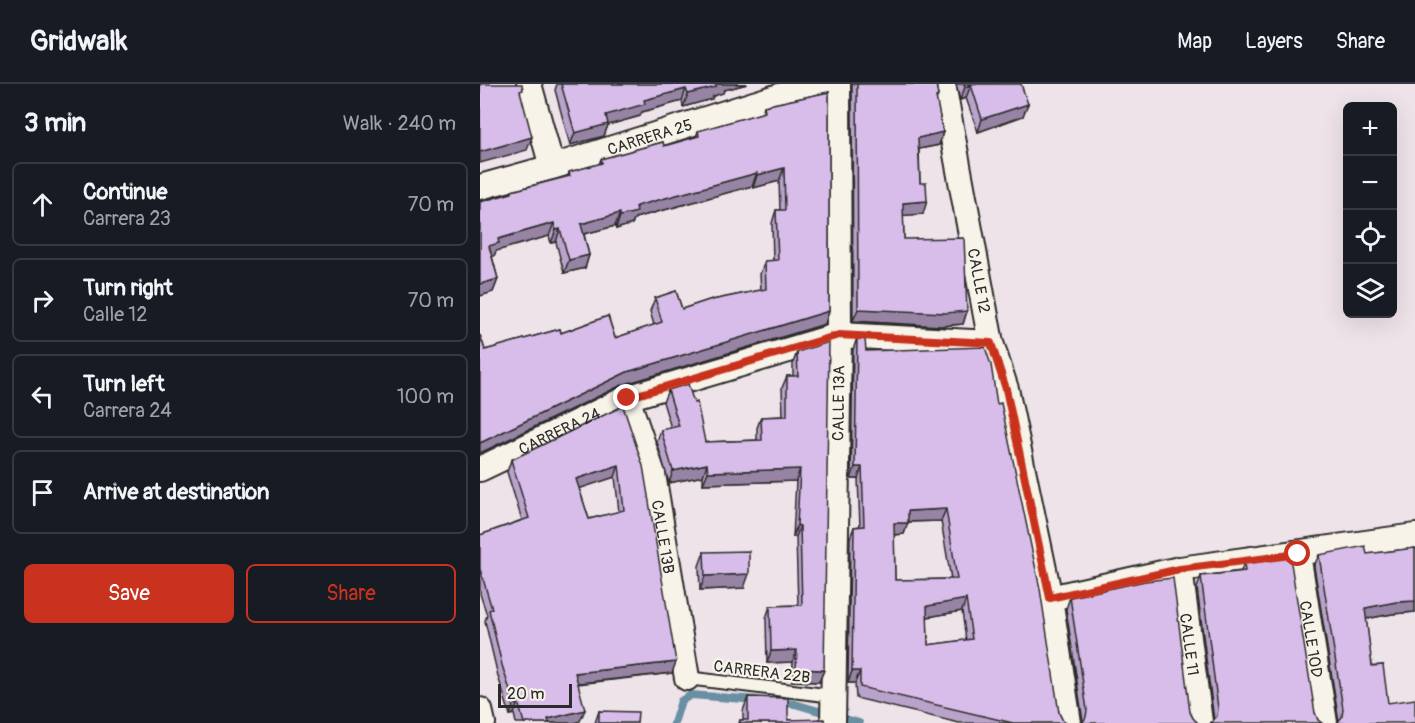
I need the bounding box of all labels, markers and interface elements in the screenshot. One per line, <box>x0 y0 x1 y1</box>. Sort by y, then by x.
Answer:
text: Gridwalk <box>30 24 128 59</box>
text: Map <box>1177 28 1212 55</box>
text: Layers <box>1245 28 1303 55</box>
text: Share <box>1336 28 1385 55</box>
map controls <box>1343 102 1397 318</box>
button: + <box>1343 102 1397 156</box>
text: 3 min <box>24 107 86 139</box>
text: Walk · 240 m <box>343 111 456 136</box>
street label: CARRERA 25 <box>605 115 695 160</box>
button: − <box>1343 156 1397 210</box>
text: Continue <box>83 178 167 206</box>
icon: ahead <box>26 188 59 221</box>
text: 70 m <box>408 192 454 217</box>
text: Carrera 23 <box>83 206 171 231</box>
button: locate <box>1343 210 1397 264</box>
street label: CALLE 12 <box>963 247 994 315</box>
button: layers <box>1343 264 1397 318</box>
text: Turn right <box>83 274 173 302</box>
icon: right <box>26 284 59 317</box>
text: 70 m <box>408 288 454 313</box>
text: Calle 12 <box>83 302 147 327</box>
street label: CALLE 13A <box>828 365 850 441</box>
text: Turn left <box>83 370 165 398</box>
icon: left <box>26 380 59 413</box>
text: 100 m <box>397 384 454 409</box>
route end <box>613 384 639 410</box>
text: Carrera 24 <box>83 398 172 423</box>
street label: CARRERA 24 <box>515 403 604 460</box>
icon: arrive <box>26 476 59 509</box>
text: Arrive at destination <box>83 478 269 506</box>
street label: CALLE 13B <box>647 499 678 575</box>
route start <box>1284 540 1310 566</box>
button: Save <box>24 564 234 623</box>
button: Share <box>246 564 456 623</box>
street label: CALLE 10D <box>1295 599 1327 679</box>
street label: CALLE 11 <box>1175 612 1203 677</box>
street label: CARRERA 22B <box>712 656 811 688</box>
scale bar <box>498 681 572 708</box>
text: 20 m <box>507 684 545 704</box>

